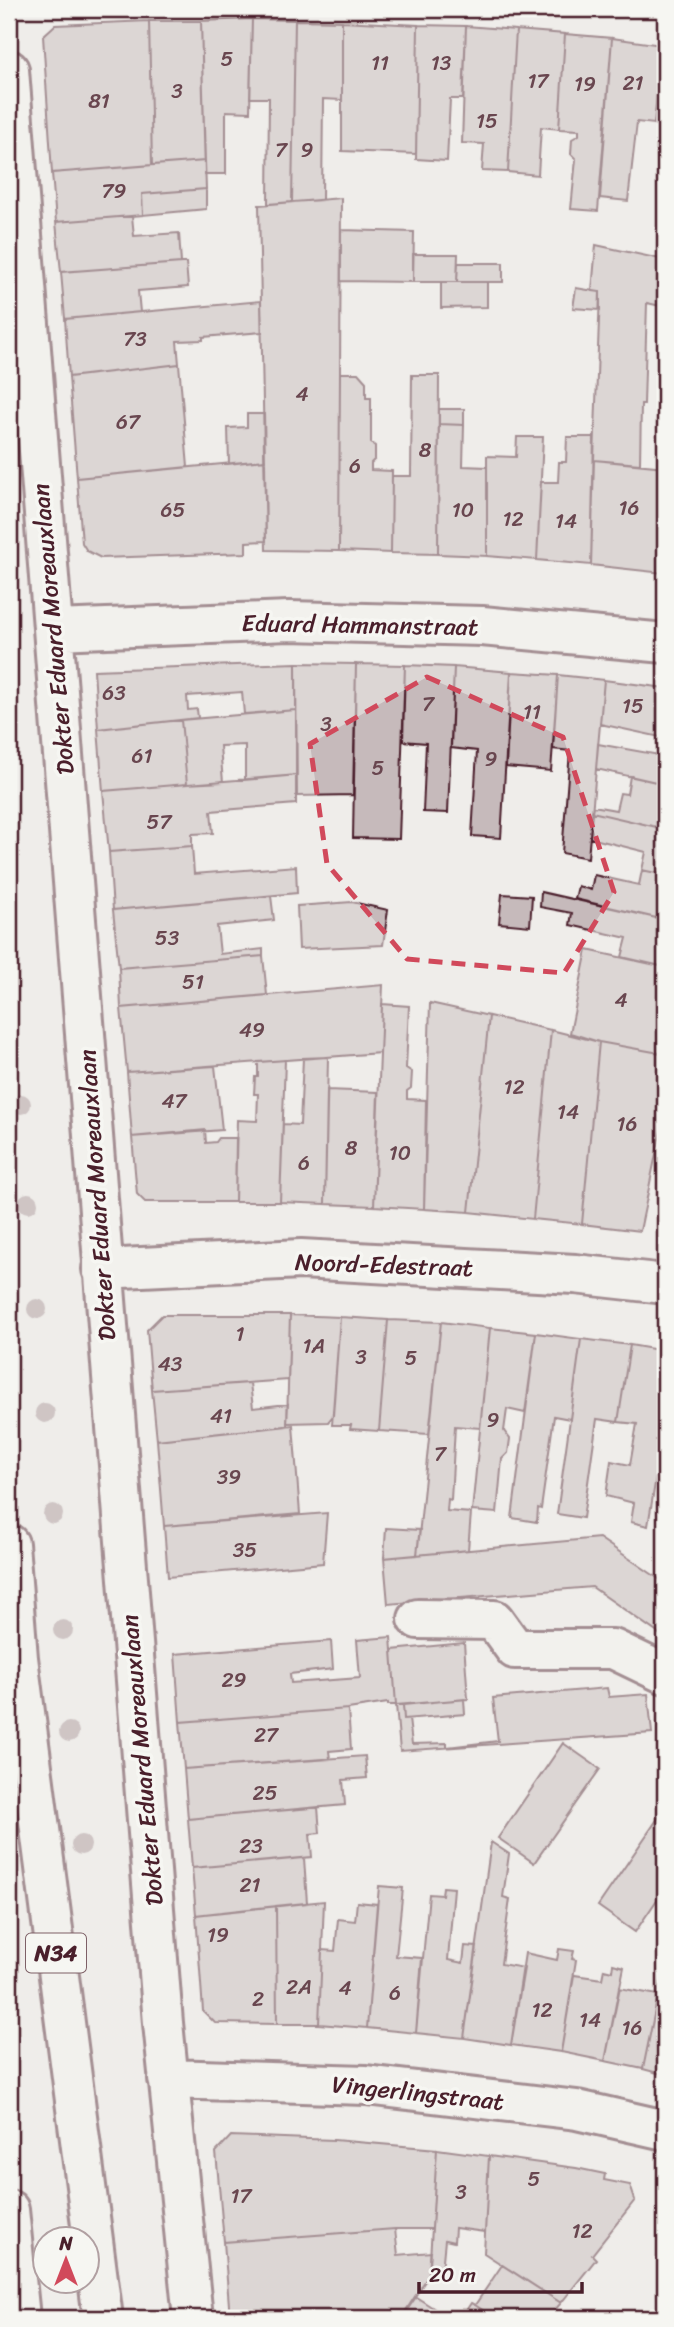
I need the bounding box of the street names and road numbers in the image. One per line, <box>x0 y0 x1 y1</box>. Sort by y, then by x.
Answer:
street label: Dokter Eduard Moreauxlaan <box>19 482 87 776</box>
street label: Eduard Hammanstraat <box>241 602 479 648</box>
street label: Dokter Eduard Moreauxlaan <box>66 1048 128 1342</box>
street label: Noord-Edestraat <box>294 1241 474 1289</box>
street label: Dokter Eduard Moreauxlaan <box>108 1613 176 1907</box>
road number: N34 <box>26 1934 86 1972</box>
street label: Vingerlingstraat <box>330 2063 506 2123</box>

